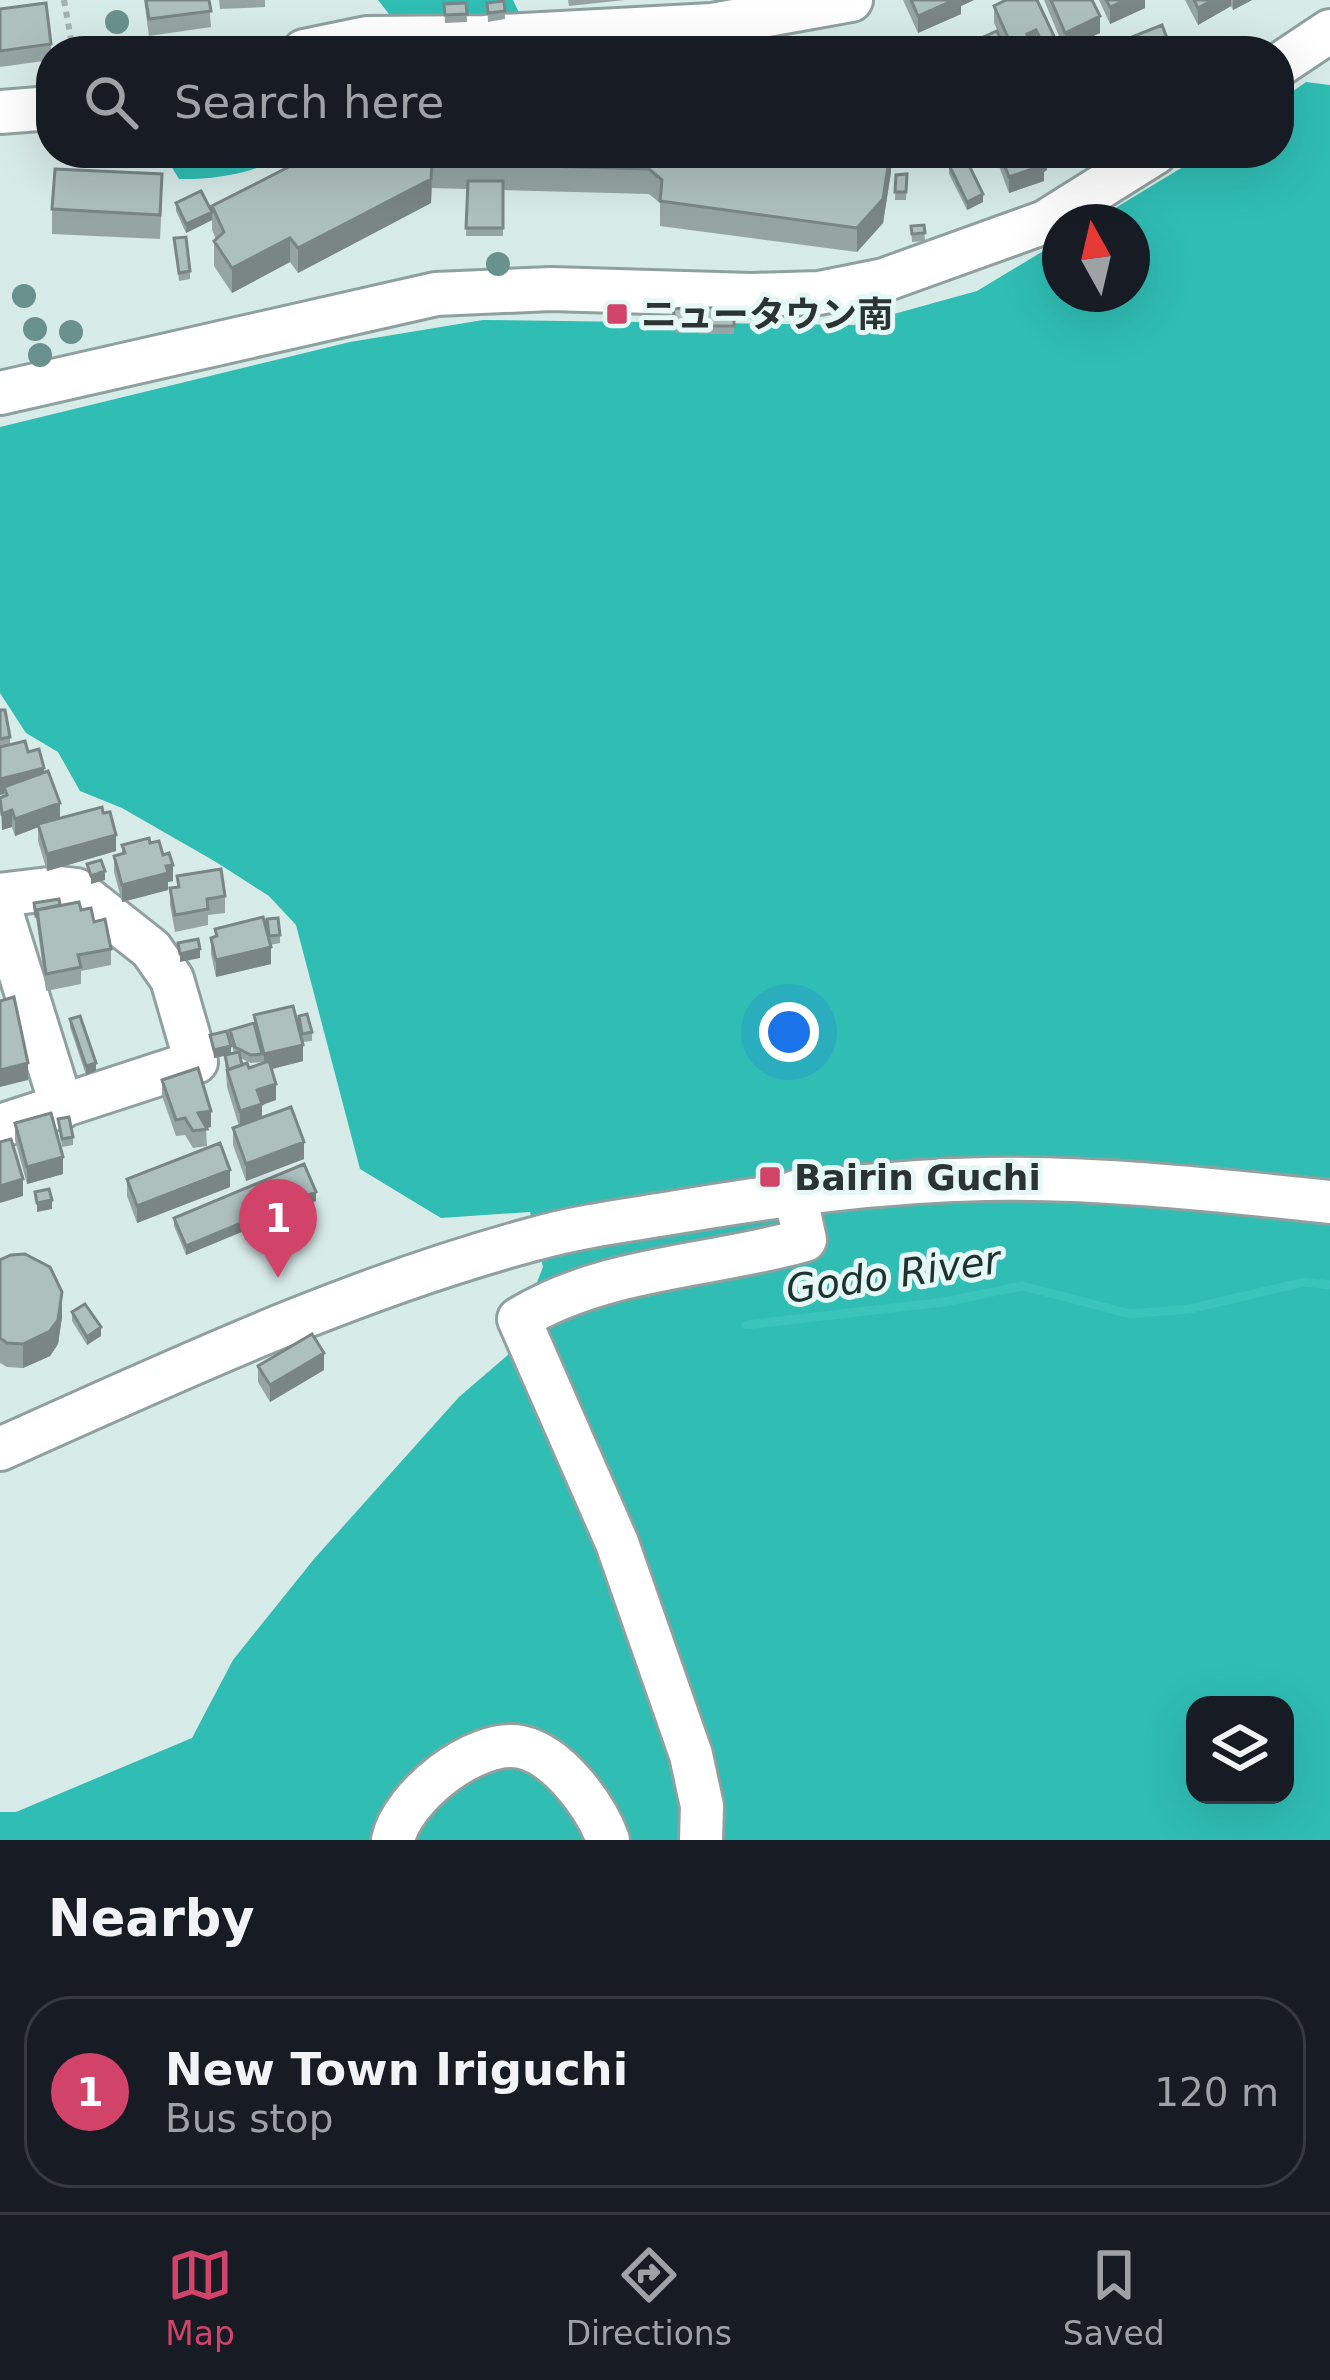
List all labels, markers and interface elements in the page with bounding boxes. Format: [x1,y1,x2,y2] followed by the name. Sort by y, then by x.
[36,36,1294,168] search box
[78,69,144,135] icon: search
[174,76,444,129] text: Search here
[1042,204,1150,312] north arrow
[641,294,893,335] place label: ニュータウン南
[604,301,630,327] marker: ニュータウン南
[759,1002,819,1062] your location
[794,1157,1041,1198] place label: Bairin Guchi
[757,1164,783,1190] marker: Bairin Guchi
[239,1179,317,1278] pin: 1
[783,1237,1006,1312] water label: Godo River
[1186,1696,1294,1804] map controls
[1186,1696,1294,1804] button: layers
[48,1889,255,1948] text: Nearby
[165,2043,628,2096] text: New Town Iriguchi
[76,2070,104,2115] text: 1
[1154,2070,1279,2115] text: 120 m
[165,2096,333,2141] text: Bus stop
[165,2242,235,2353] tab: Map
[566,2242,732,2353] tab: Directions
[1063,2242,1165,2353] tab: Saved

